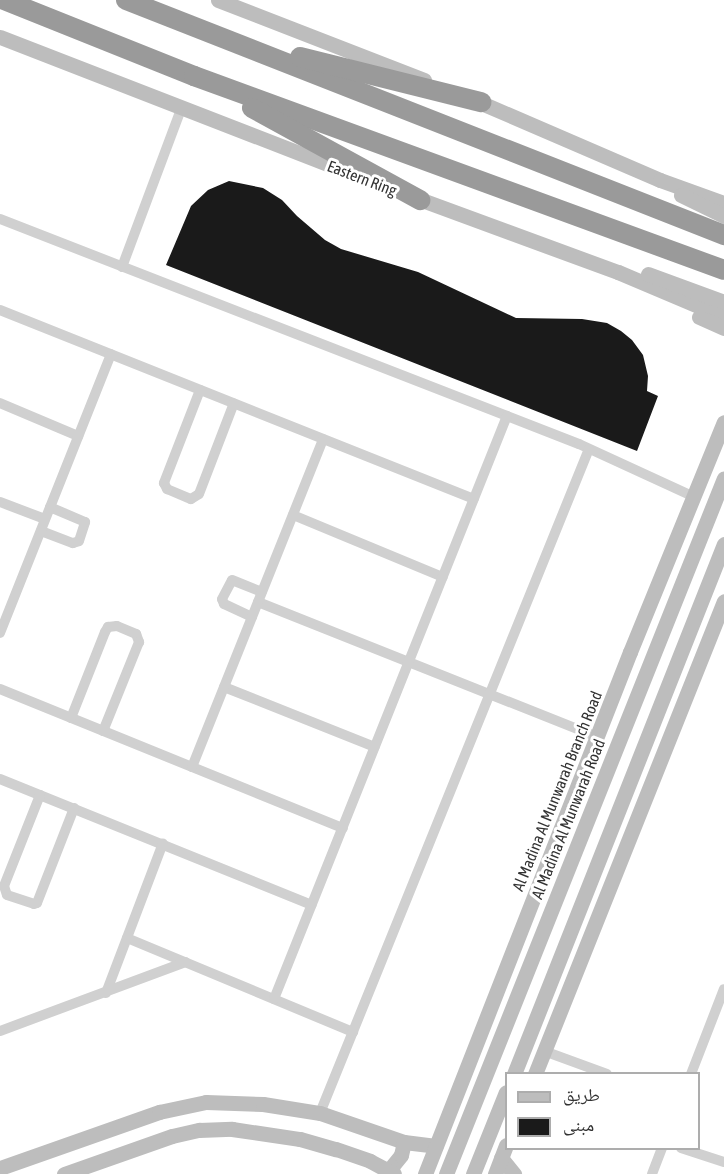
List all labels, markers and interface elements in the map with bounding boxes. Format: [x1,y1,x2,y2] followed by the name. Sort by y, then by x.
[325,156,399,200] street label: Eastern Ring
[508,688,606,894] street label: Al Madina Al Munwarah Branch Road
[527,736,609,902] street label: Al Madina Al Munwarah Road
[505,1072,700,1150] legend
[563,1084,600,1105] text: طريق
[563,1114,594,1135] text: مبنى

